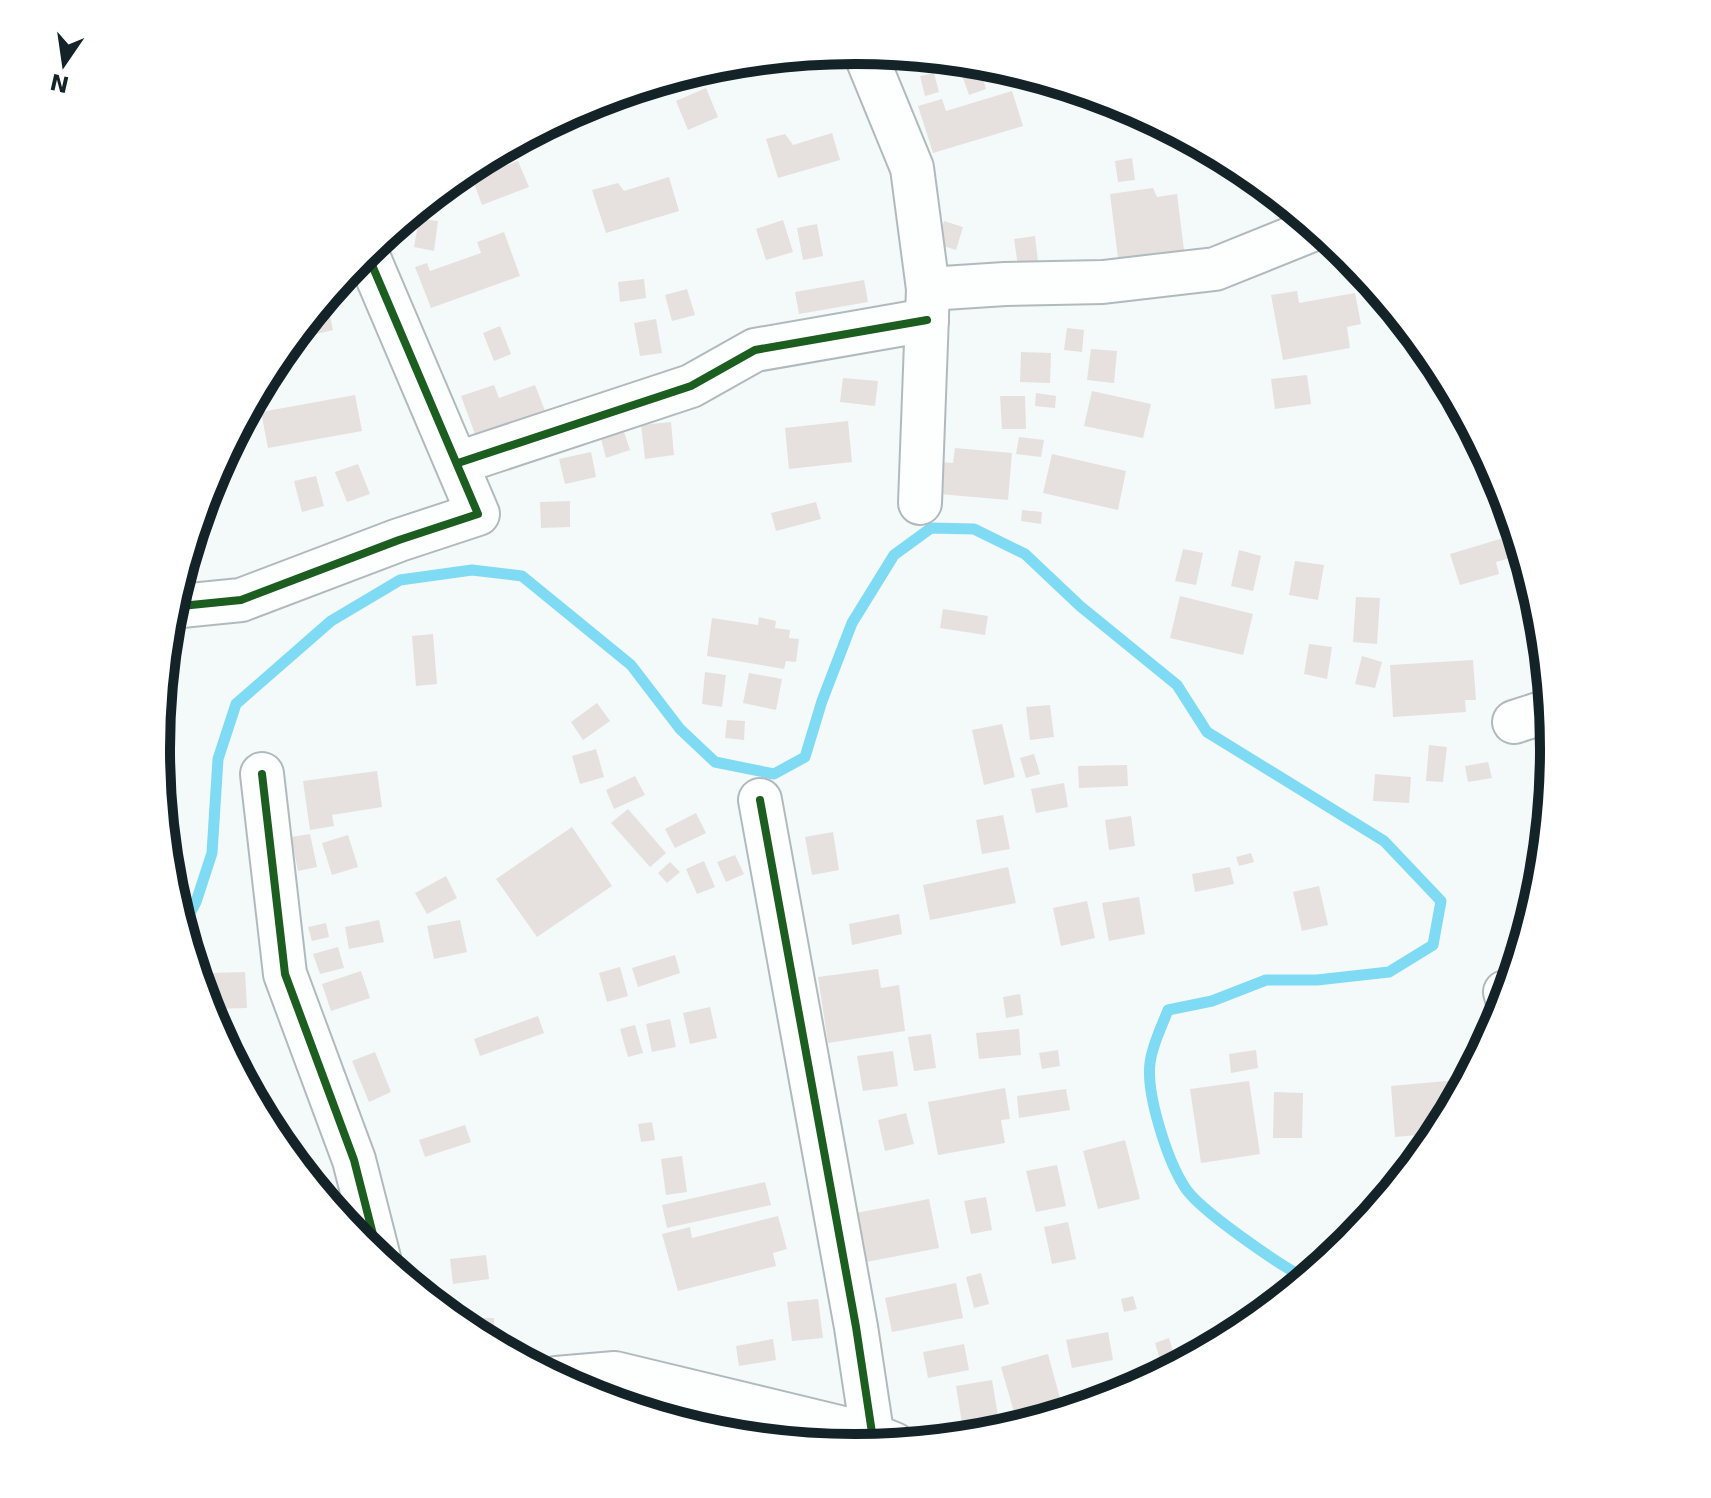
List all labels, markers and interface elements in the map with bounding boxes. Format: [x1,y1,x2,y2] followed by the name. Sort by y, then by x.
[24,24,104,104] north arrow
[48,69,71,97] text: N

